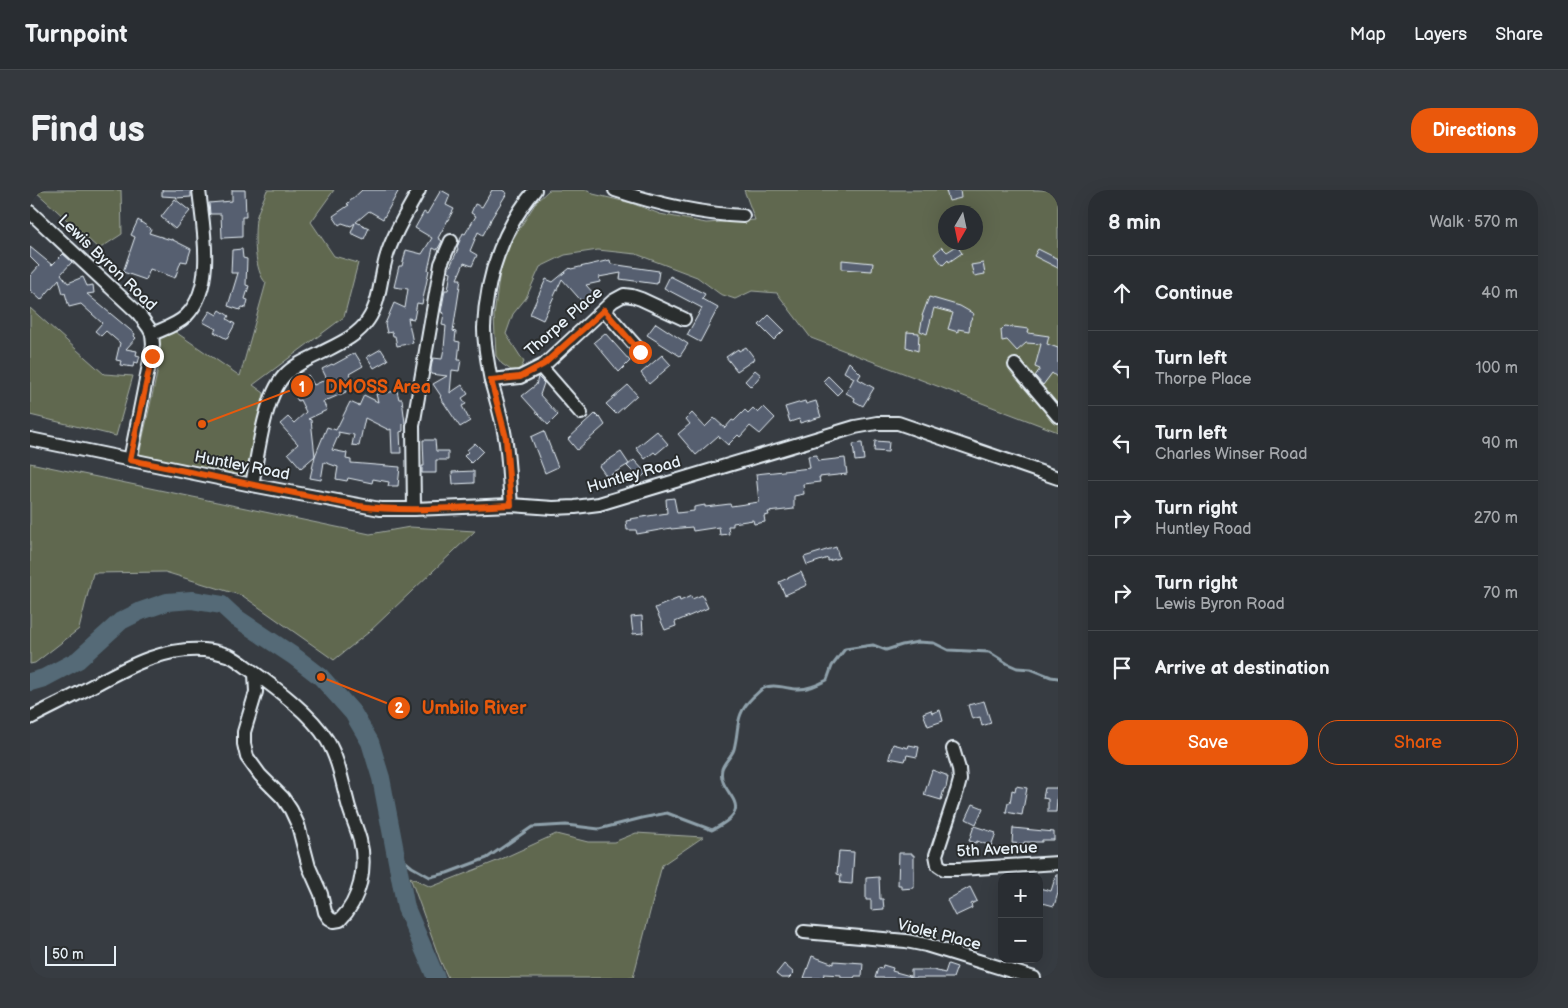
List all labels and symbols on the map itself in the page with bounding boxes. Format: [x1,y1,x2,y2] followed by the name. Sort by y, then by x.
[938,205,983,250] north arrow
[54,211,160,315] street label: Lewis Byron Road
[521,283,607,361] street label: Thorpe Place
[629,341,652,364] route start
[141,345,164,368] route end
[290,370,441,403] callout: DMOSS Area
[325,377,431,398] text: DMOSS Area
[299,378,305,397] text: 1
[193,447,291,485] street label: Huntley Road
[585,453,683,497] street label: Huntley Road
[386,691,536,724] callout: Umbilo River
[422,698,527,719] text: Umbilo River
[395,699,404,718] text: 2
[956,838,1038,862] street label: 5th Avenue
[895,915,983,955] street label: Violet Place
[45,943,116,966] scale bar

